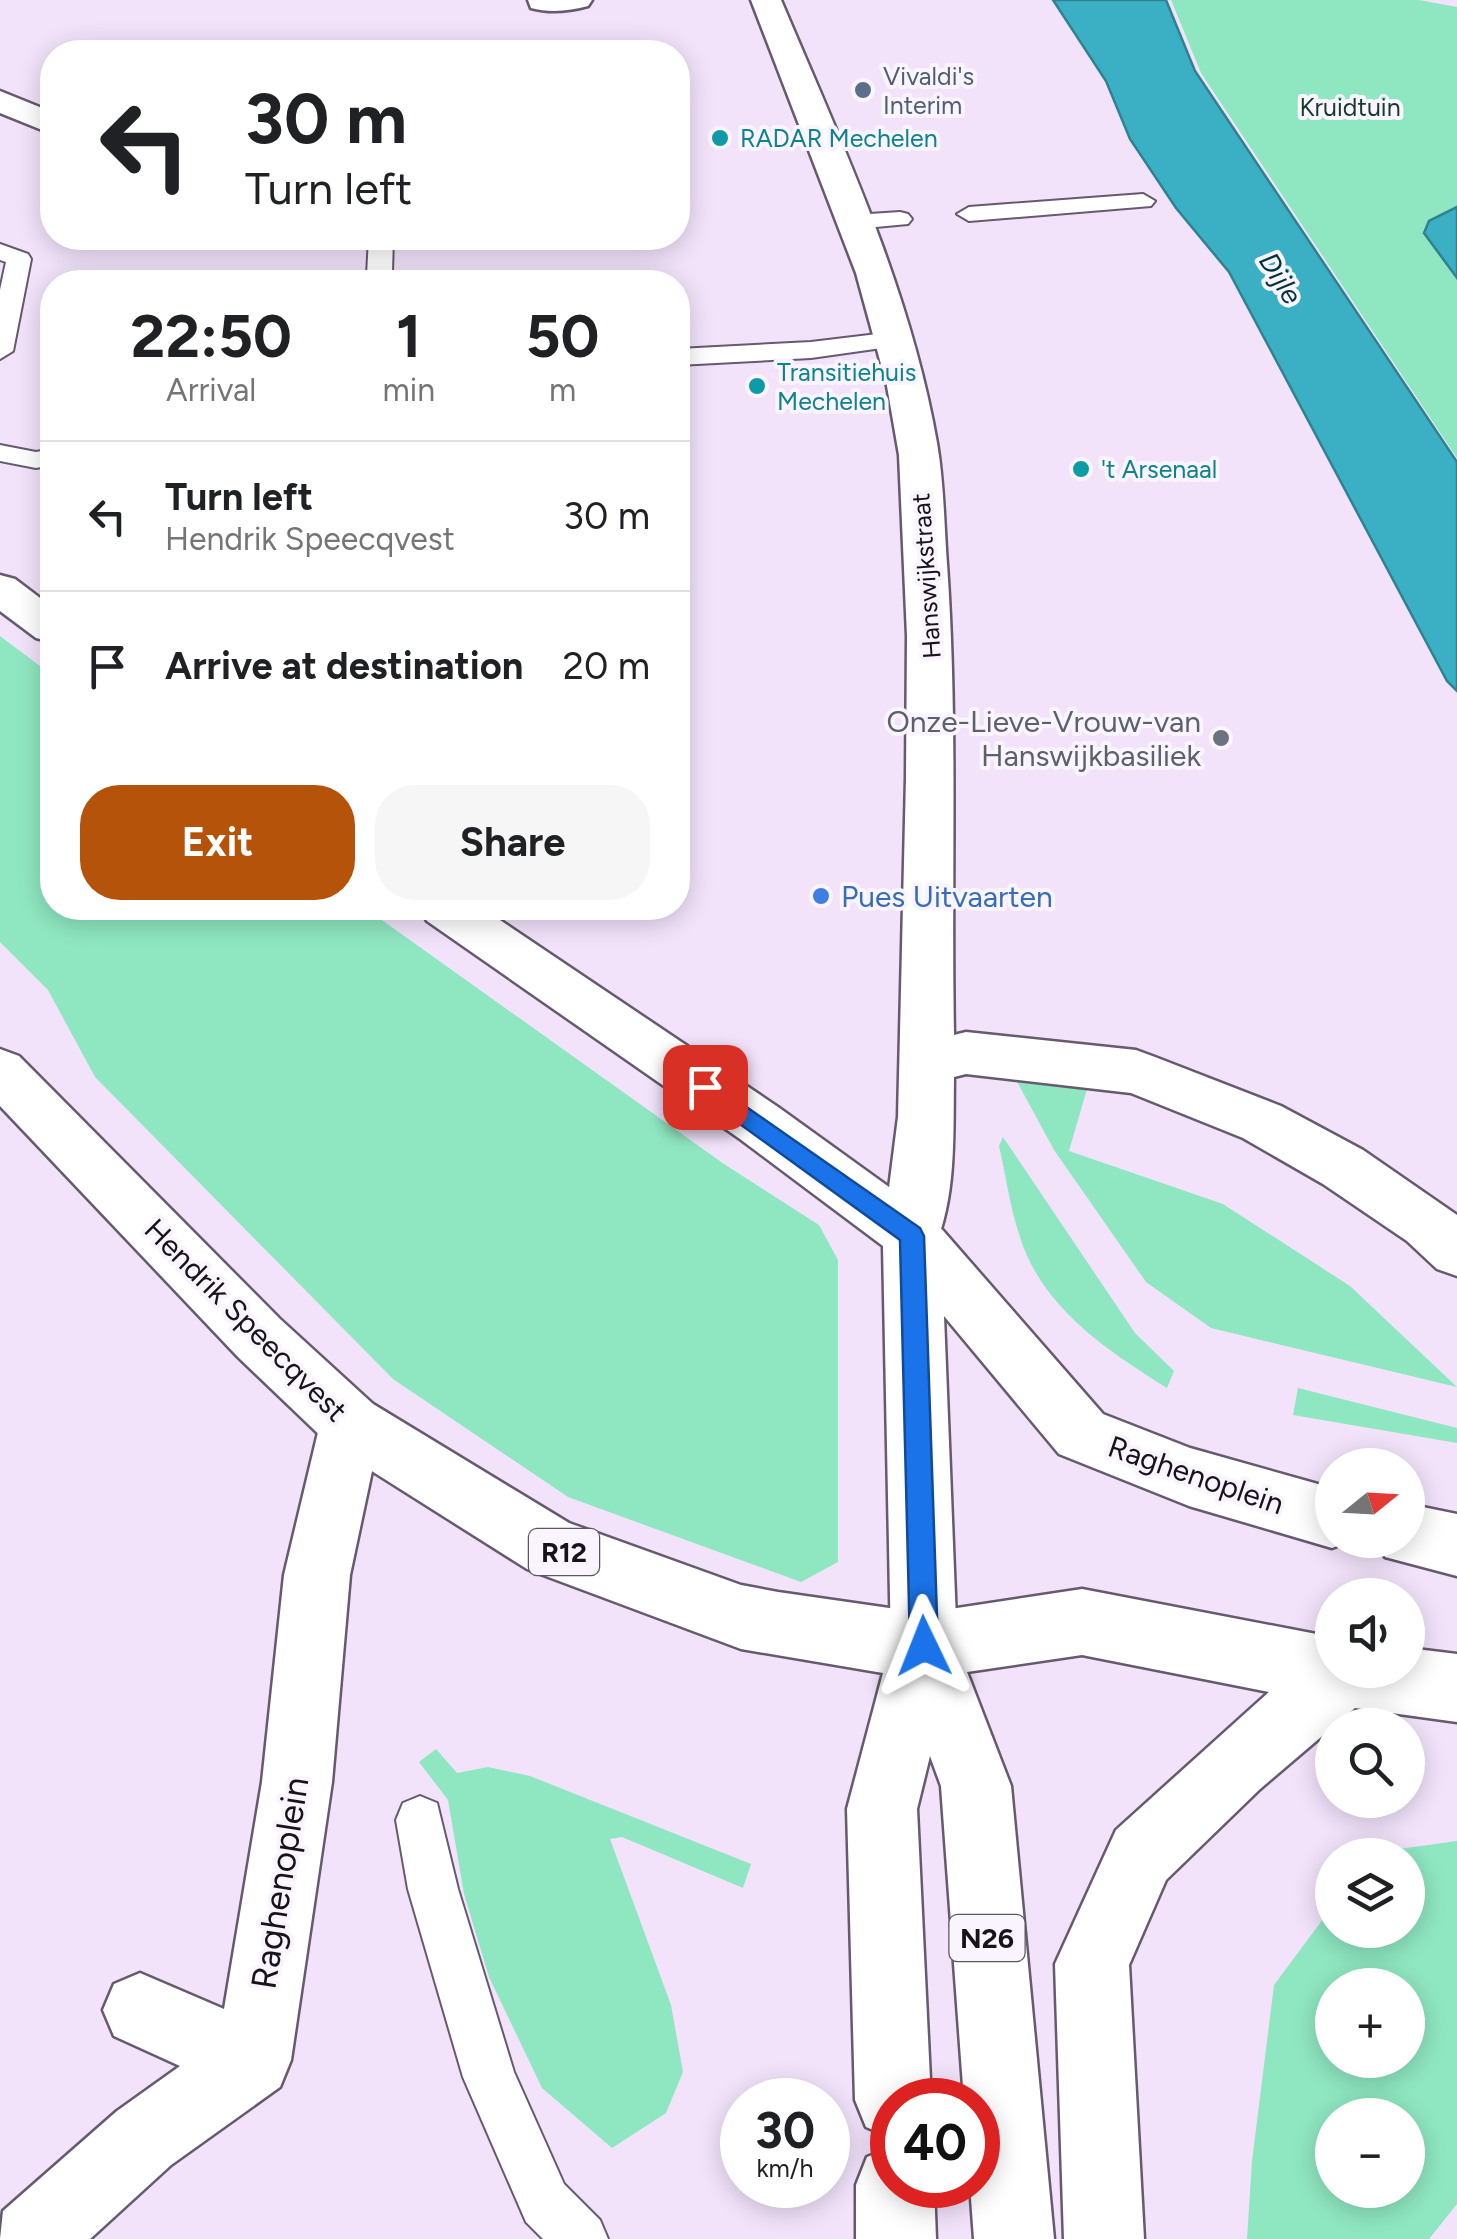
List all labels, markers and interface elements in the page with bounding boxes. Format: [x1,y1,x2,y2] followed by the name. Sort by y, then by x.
[883,61,974,120] place label: Vivaldi's Interim
[245,76,407,161] text: 30 m
[852,79,874,101] marker: Vivaldi's Interim
[80,80,210,210] icon: left
[1299,92,1401,122] park label: Kruidtuin
[740,123,938,153] place label: RADAR Mechelen
[709,127,731,149] marker: RADAR Mechelen
[245,161,412,215] text: Turn left
[1252,246,1310,310] water label: Dijle
[131,300,292,372] text: 22:50
[396,300,421,372] text: 1
[526,300,599,372] text: 50
[777,357,916,416] place label: Transitiehuis Mechelen
[166,371,256,409] text: Arrival
[383,371,435,409] text: min
[549,371,576,409] text: m
[746,375,768,397] marker: Transitiehuis Mechelen
[1101,454,1217,484] place label: 't Arsenaal
[1070,458,1092,480] marker: 't Arsenaal
[165,474,313,520] text: Turn left
[80,489,135,544] icon: left
[905,492,947,660] street label: Hanswijkstraat
[563,493,650,539] text: 30 m
[165,520,455,558] text: Hendrik Speecqvest
[80,639,135,694] icon: arrive
[165,643,523,689] text: Arrive at destination
[563,643,650,689] text: 20 m
[886,703,1201,774] place label: Onze-Lieve-Vrouw-van Hanswijkbasiliek
[1210,727,1232,749] marker: Onze-Lieve-Vrouw-van Hanswijkbasiliek
[80,785,355,900] button: Exit
[375,785,650,900] button: Share
[841,878,1053,915] place label: Pues Uitvaarten
[810,885,832,907] marker: Pues Uitvaarten
[663,1045,748,1130] pin
[678,1060,733,1115] icon: arrive
[137,1211,355,1429] street label: Hendrik Speecqvest
[1103,1428,1289,1522] street label: Raghenoplein
[1315,1448,1425,1558] north arrow
[1315,1448,1425,2208] map controls
[529,1529,599,1575] road number: R12
[1315,1578,1425,1688] button: sound
[872,1594,976,1698] position arrow
[1315,1708,1425,1818] button: search
[243,1774,317,1992] street label: Raghenoplein
[1315,1838,1425,1948] button: layers
[950,1915,1024,1961] road number: N26
[1315,1968,1425,2078] button: +
[870,2078,1000,2208] speed limit sign: 40
[1315,2098,1425,2208] button: −
[755,2100,815,2161] text: 30
[756,2153,814,2183] text: km/h

